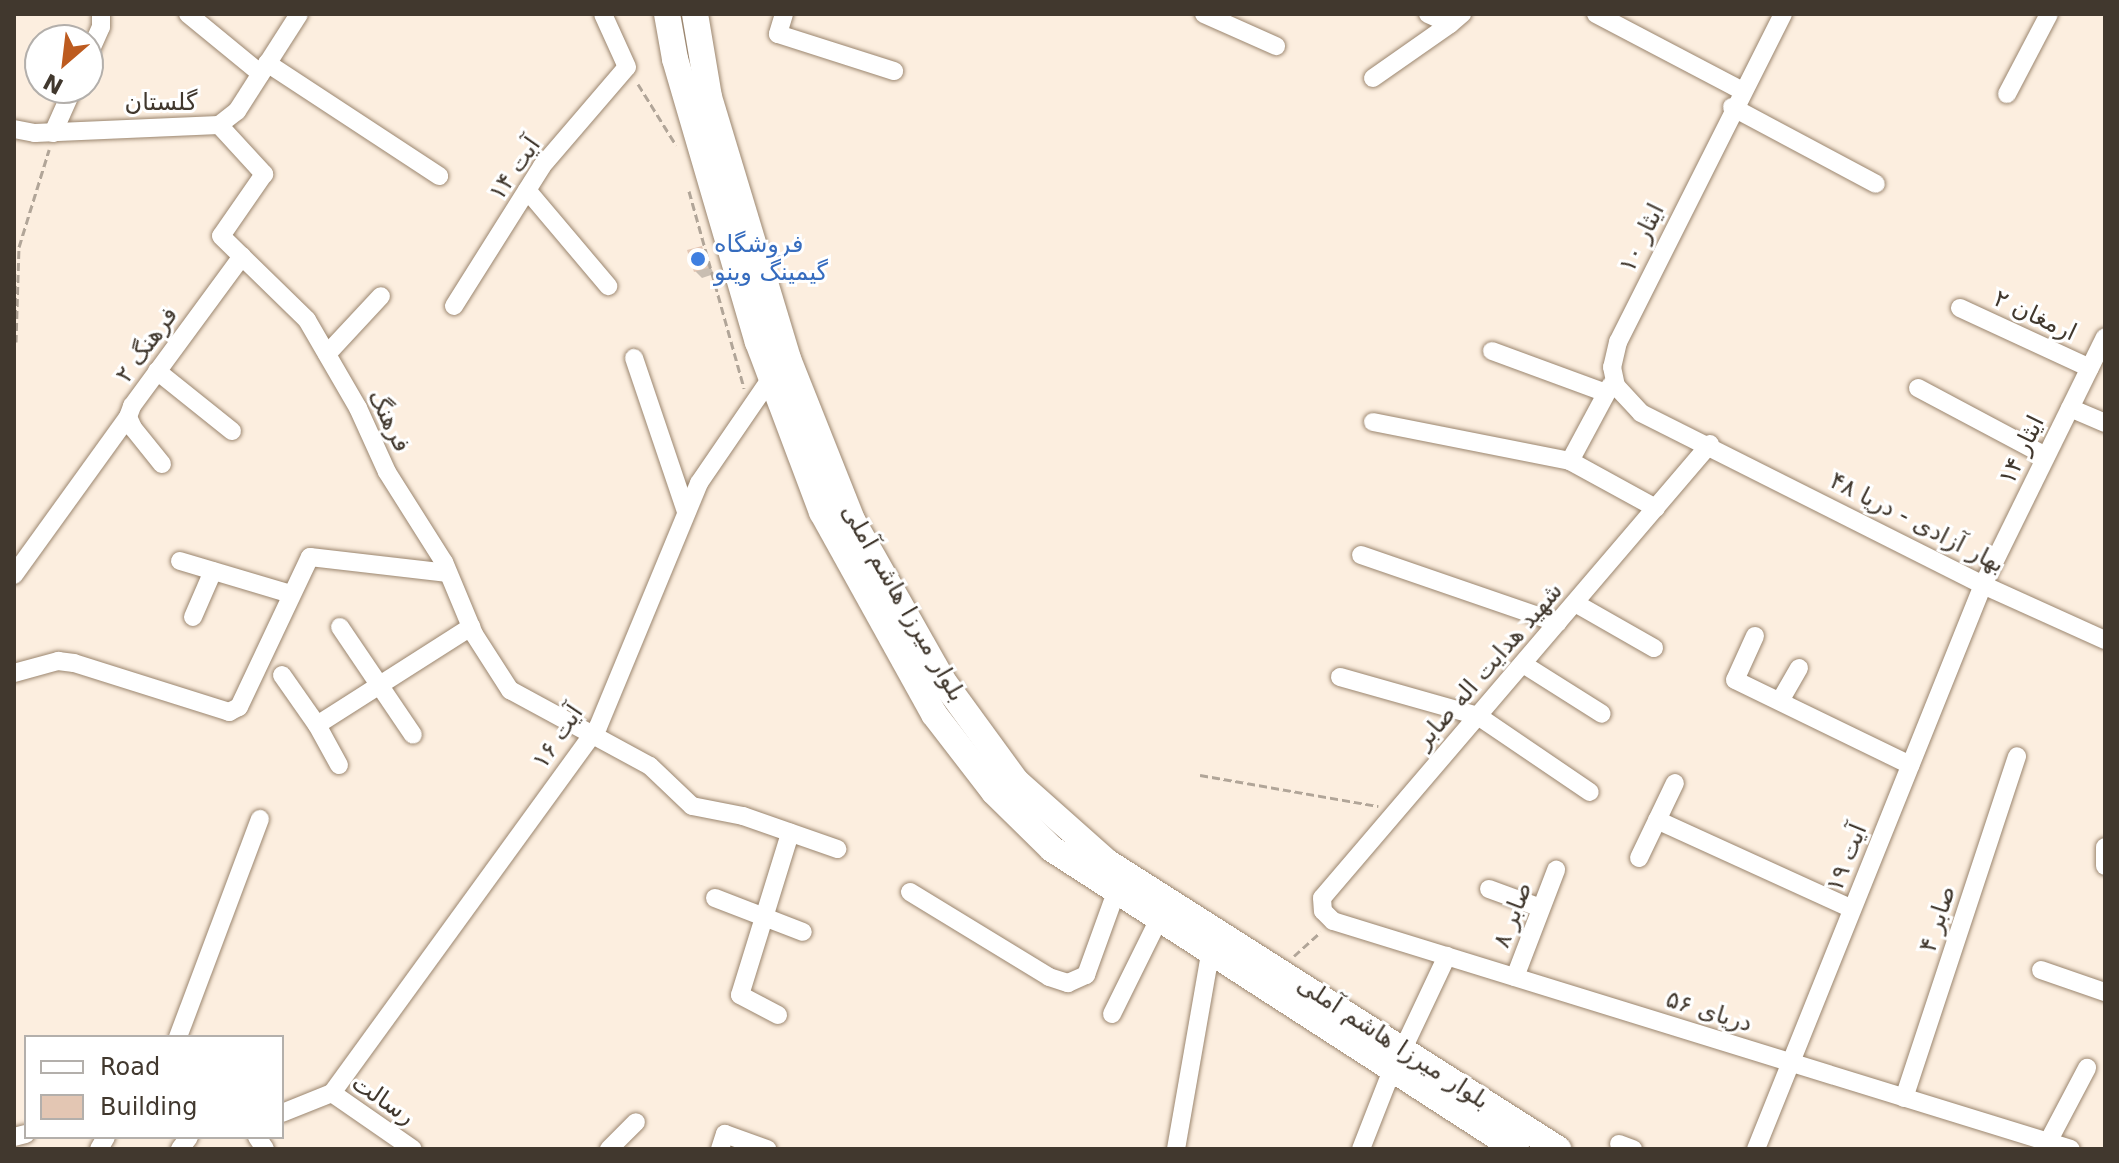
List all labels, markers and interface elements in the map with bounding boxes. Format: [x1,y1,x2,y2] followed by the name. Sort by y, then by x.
[24,24,104,104] north arrow
[39,69,67,99] text: N
[125,89,197,117] street label: گلستان
[483,132,547,206] street label: آيت ۱۴
[1613,199,1671,277] street label: ایثار ۱۰
[714,231,828,287] place label: فروشگاه گیمینگ وینو
[689,250,707,268] marker: فروشگاه گیمینگ وینو
[1989,284,2081,348] street label: ارمغان ۲
[110,302,184,388] street label: فرهنگ ۲
[362,385,416,457] street label: فرهنگ
[1993,411,2051,489] street label: ایثار ۱۴
[1825,467,2009,579] street label: بهار آزادی - دریا ۴۸
[835,499,971,707] street label: بلوار میرزا هاشم آملی
[1409,577,1569,755] street label: شهید هدایت اله صابر
[526,700,590,774] street label: آیت ۱۶
[1820,820,1874,896] street label: آیت ۱۹
[1487,878,1539,952] street label: صابر ۸
[1914,882,1962,956] street label: صابر ۴
[1292,970,1494,1116] street label: بلوار میرزا هاشم آملی
[1662,985,1756,1039] street label: دریای ۵۶
[24,1035,284,1139] legend
[100,1053,160,1081] text: Road
[346,1069,420,1131] street label: رسالت
[100,1093,197,1121] text: Building

